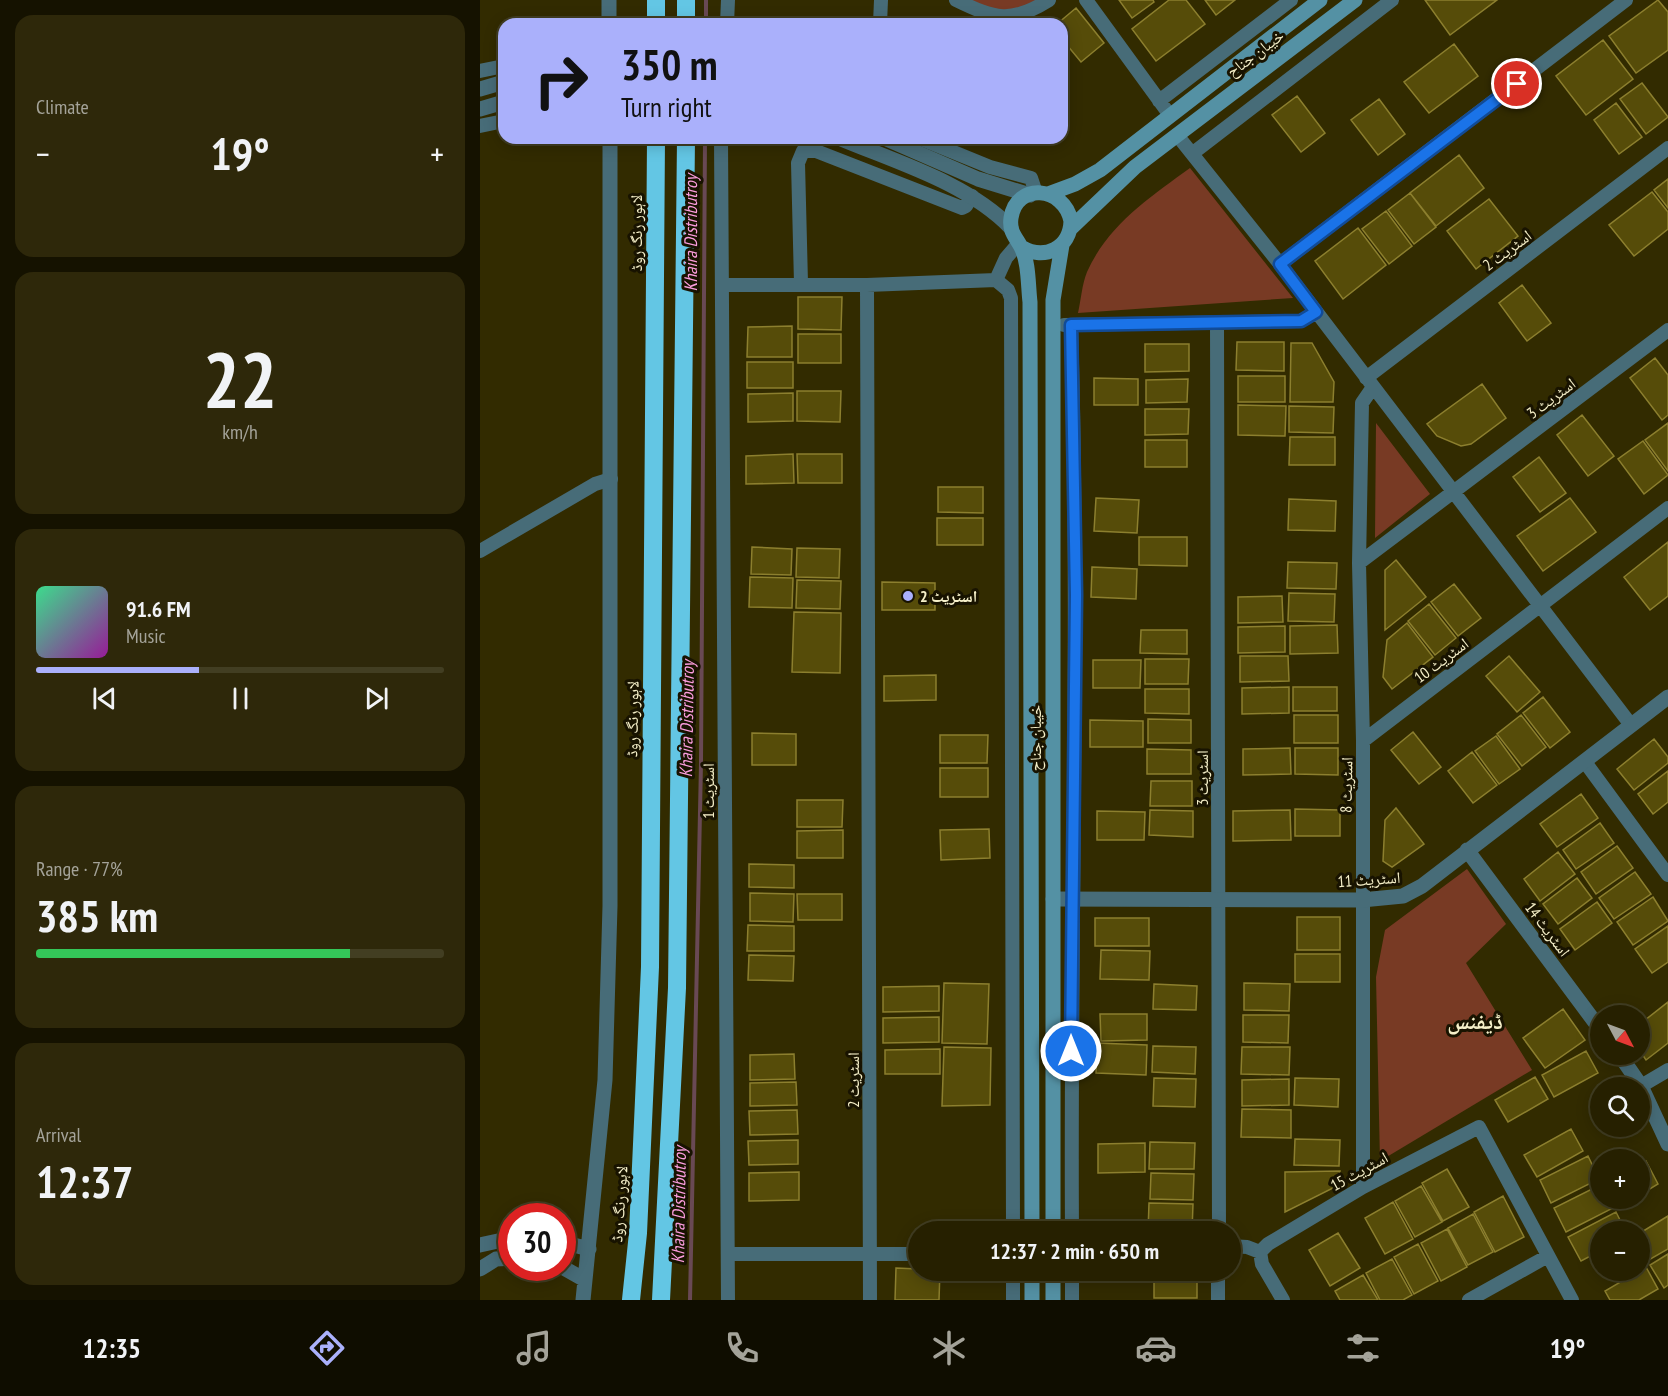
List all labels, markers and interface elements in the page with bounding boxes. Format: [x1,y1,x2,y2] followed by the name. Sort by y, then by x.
[1222,25,1288,82] street label: خیبان جناح
[621,37,718,92] text: 350 m
[522,42,600,120] icon: right
[1491,58,1542,109] pin
[1500,67,1533,100] icon: arrive
[621,90,712,124] text: Turn right
[36,94,89,120] text: Climate
[210,124,270,182] text: 19°
[36,132,50,175] text: −
[430,132,444,175] text: +
[679,172,702,291] water label: Khaira Distributroy
[626,195,646,271] street label: لاہور رنگ روڈ
[1479,225,1535,275] street label: اسٹریٹ 2
[203,329,277,430] text: 22
[1523,373,1579,423] street label: اسٹریٹ 3
[222,419,258,445] text: km/h
[920,586,977,606] place label: اسٹریٹ 2
[901,589,915,603] marker: اسٹریٹ 2
[126,595,191,623] text: 91.6 FM
[126,623,166,649] text: Music
[1410,633,1472,687] street label: اسٹریٹ 10
[674,658,699,778] water label: Khaira Distributroy
[621,681,643,757] street label: لاہور رنگ روڈ
[88,682,121,715] icon: previous
[224,682,257,715] icon: pause
[360,682,393,715] icon: next
[1025,705,1046,771] street label: خیبان جناح
[1192,750,1212,806] street label: اسٹریٹ 3
[1336,757,1356,813] street label: اسٹریٹ 8
[698,763,718,819] street label: اسٹریٹ 1
[36,856,123,882] text: Range · 77%
[1337,867,1401,891] street label: اسٹریٹ 11
[36,886,158,944] text: 385 km
[1521,898,1575,960] street label: اسٹریٹ 14
[1590,1005,1650,1065] north arrow
[1590,1005,1650,1281] map controls
[1447,1007,1503,1035] district label: ڈیفنس
[1039,1019,1103,1083] position arrow
[843,1052,863,1108] street label: اسٹریٹ 2
[1590,1077,1650,1137] button: search
[36,1122,81,1148] text: Arrival
[666,1144,691,1264] water label: Khaira Distributroy
[1327,1147,1391,1195] street label: اسٹریٹ 15
[1590,1149,1650,1209] button: +
[36,1152,133,1210] text: 12:37
[606,1165,632,1243] street label: لاہور رنگ روڈ
[498,1203,576,1281] speed limit sign: 30
[1590,1221,1650,1281] button: −
[990,1237,1159,1265] text: 12:37 · 2 min · 650 m
[306,1327,348,1369] icon: directions
[513,1327,555,1369] icon: music
[721,1327,763,1369] icon: phone
[928,1327,970,1369] icon: climate
[1135,1327,1177,1369] icon: car
[1342,1327,1384,1369] icon: filters
[83,1331,141,1365] text: 12:35
[1550,1331,1585,1365] text: 19°

